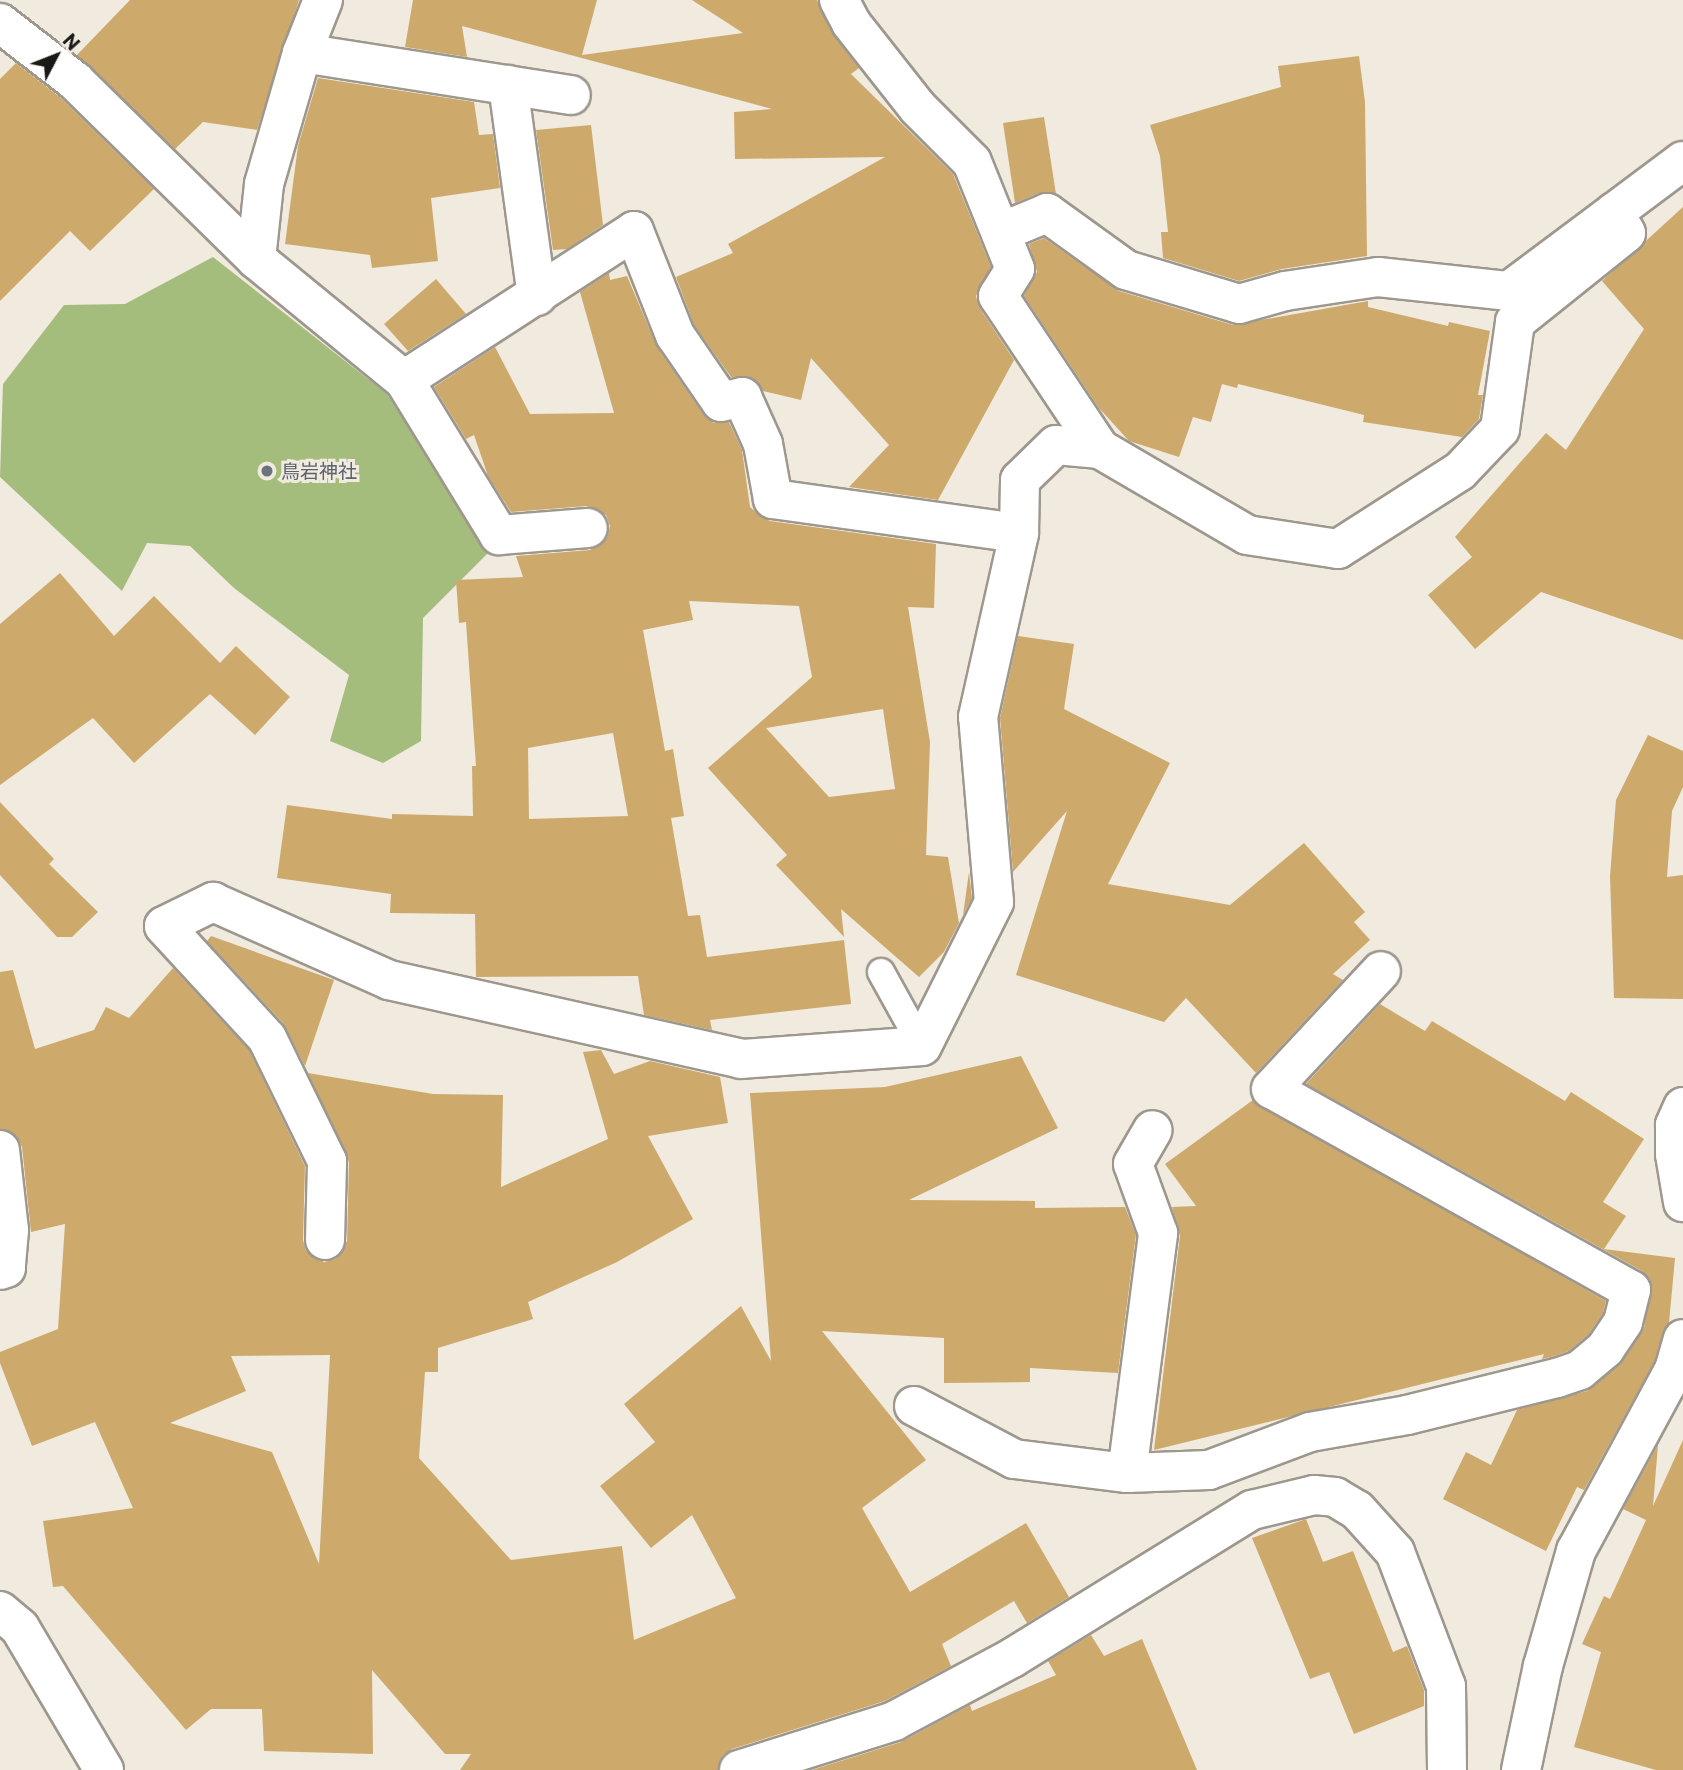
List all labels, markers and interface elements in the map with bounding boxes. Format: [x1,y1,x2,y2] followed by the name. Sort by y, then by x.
[21,21,91,91] north arrow
[59,29,85,55] text: N
[281,460,357,482] place label: 鳥岩神社
[259,463,275,479] marker: 鳥岩神社

